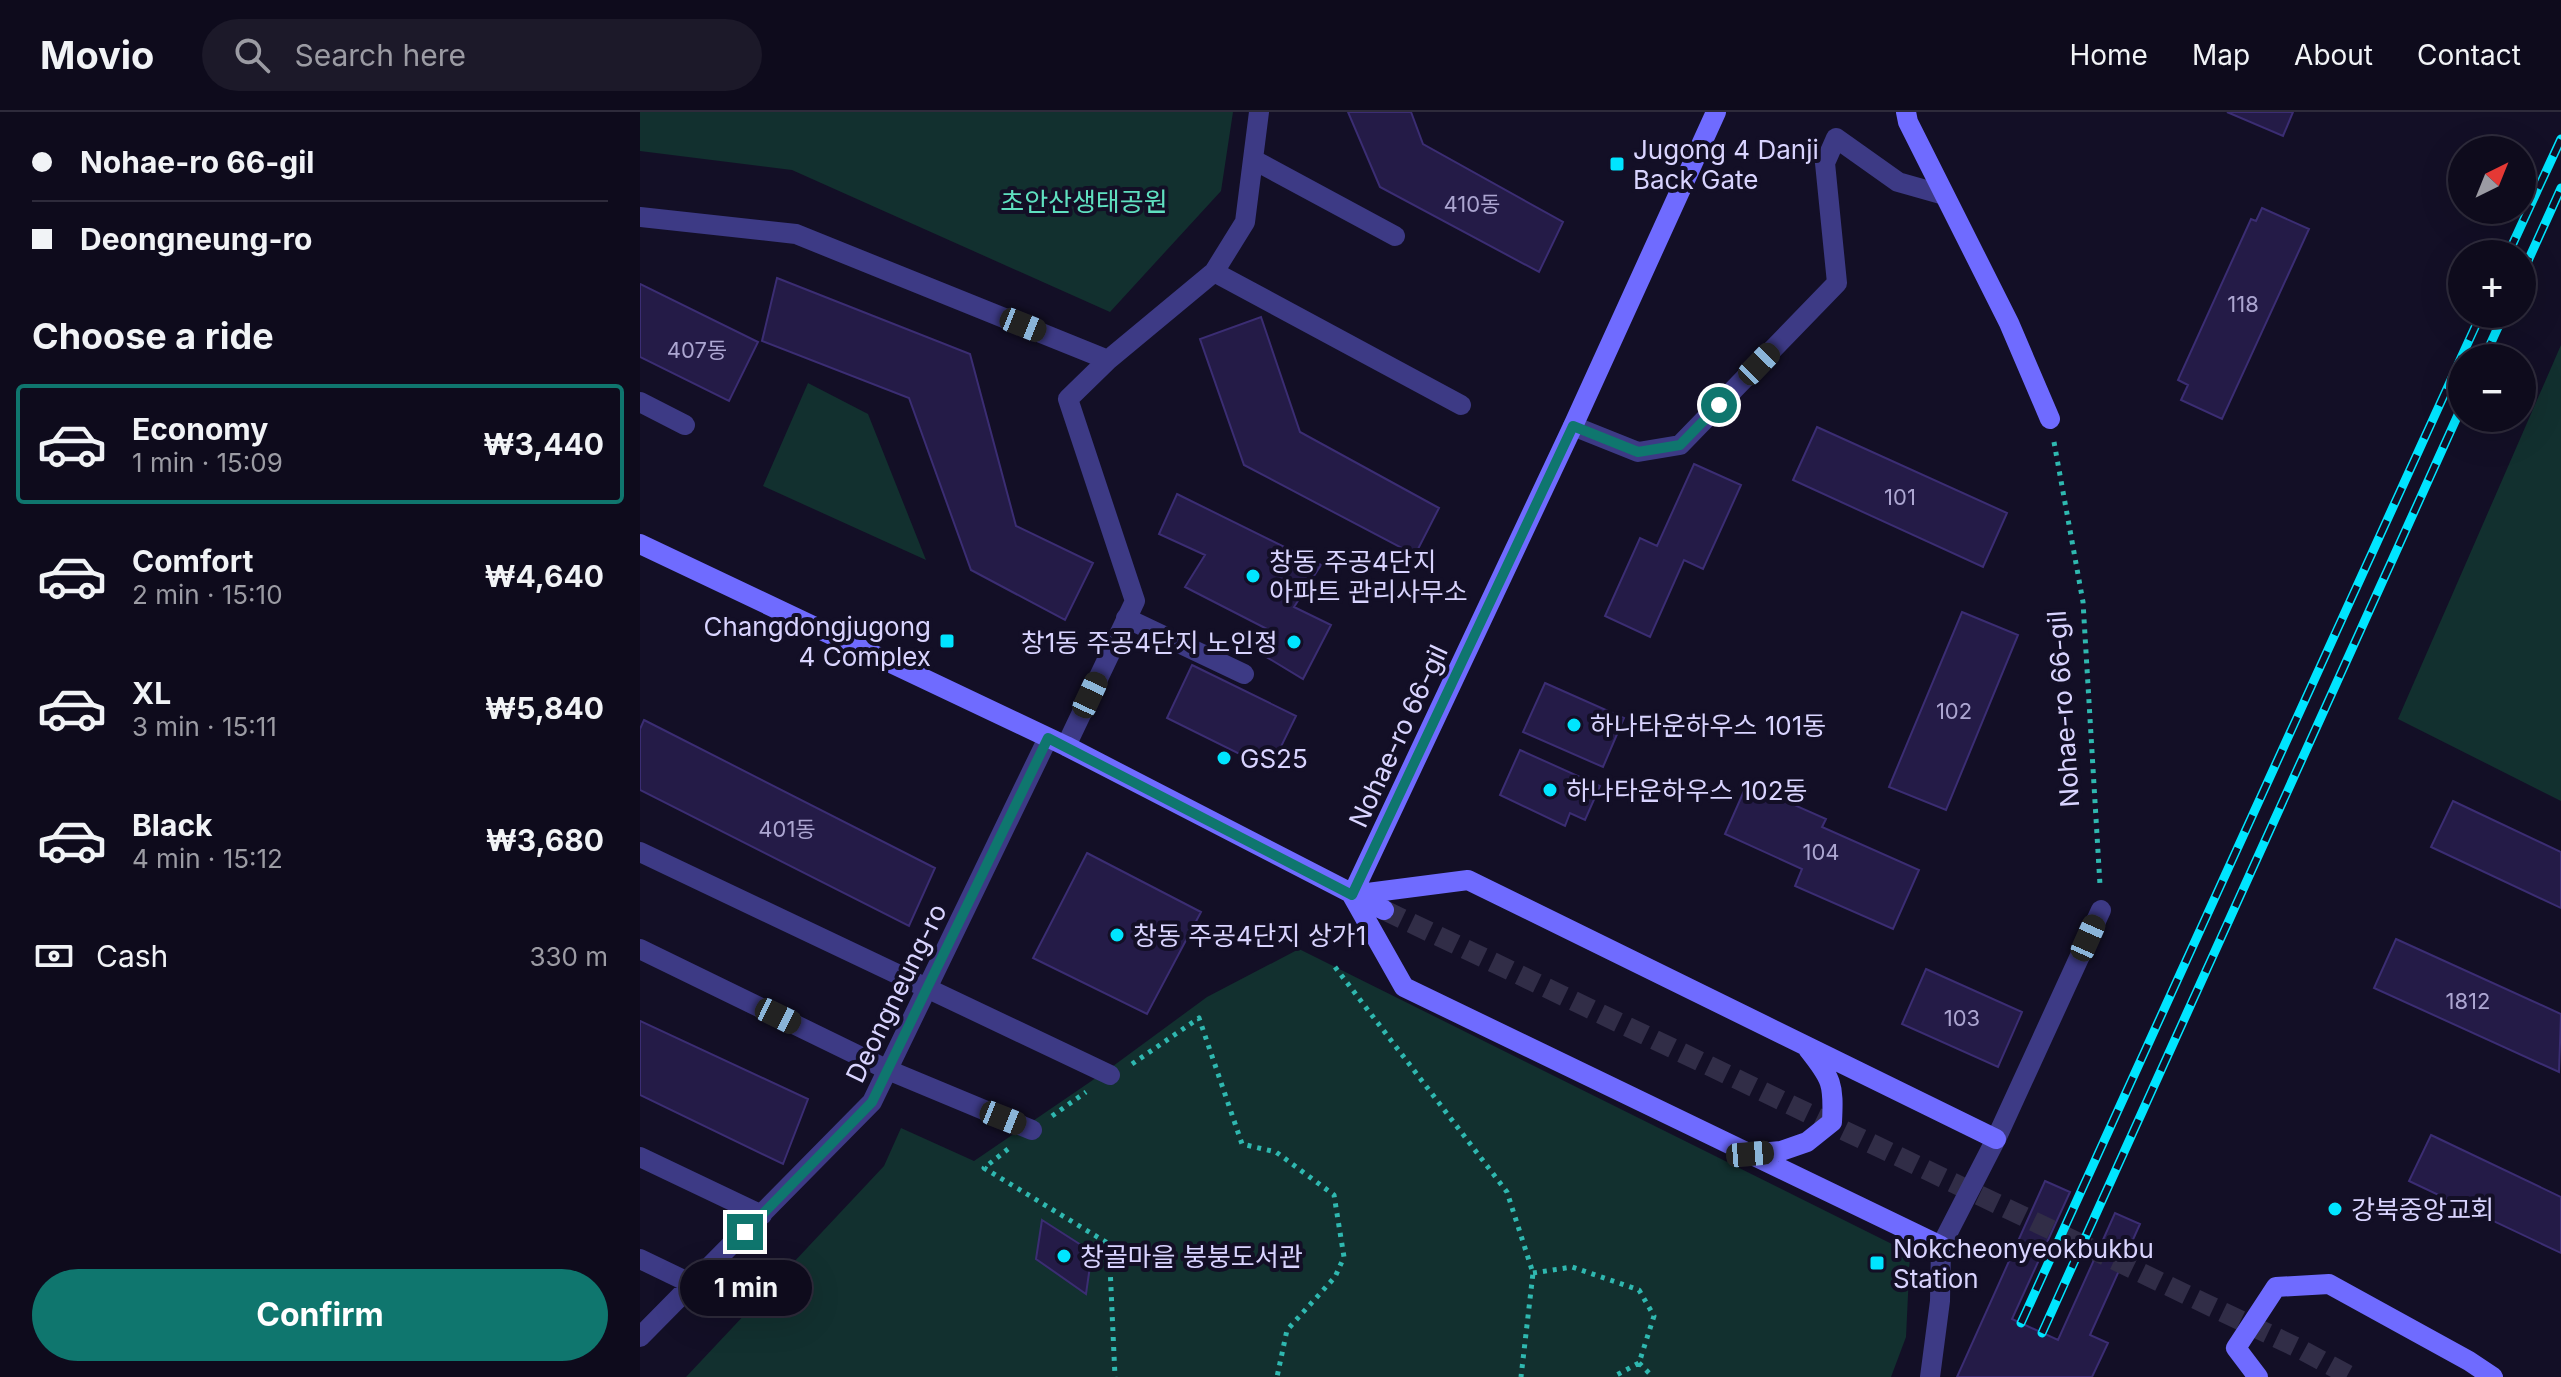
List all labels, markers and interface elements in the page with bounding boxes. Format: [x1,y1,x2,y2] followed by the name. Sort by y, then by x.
[202,19,762,91] search box
[40,32,154,78] text: Movio
[230,33,274,77] icon: search
[294,37,466,73] text: Search here
[2069,38,2148,72] text: Home
[2192,38,2250,72] text: Map
[2294,38,2373,72] text: About
[2417,38,2521,72] text: Contact
[1633,134,1819,195] place label: Jugong 4 Danji Back Gate
[2448,136,2536,224] north arrow
[2448,136,2536,432] map controls
[80,144,314,180] text: Nohae-ro 66-gil
[1608,155,1626,173] marker: Jugong 4 Danji Back Gate
[1000,186,1168,217] park label: 초안산생태공원
[1444,191,1500,217] house number: 410동
[80,221,312,257] text: Deongneung-ro
[2448,240,2536,328] button: +
[2227,291,2259,317] house number: 118
[996,305,1050,345] car
[32,314,274,358] text: Choose a ride
[667,337,727,363] house number: 407동
[1734,338,1784,390] car
[2448,344,2536,432] button: −
[1701,387,1737,423] route start
[36,408,108,480] icon: car
[132,411,268,447] text: Economy
[483,426,604,462] text: ₩3,440
[132,447,283,478] text: 1 min · 15:09
[1884,484,1916,510] house number: 101
[36,540,108,612] icon: car
[132,543,253,579] text: Comfort
[1269,546,1468,607] place label: 창동 주공4단지 아파트 관리사무소
[484,558,604,594] text: ₩4,640
[1244,567,1262,585] marker: 창동 주공4단지 아파트 관리사무소
[132,579,283,610] text: 2 min · 15:10
[2041,610,2085,808] street label: Nohae-ro 66-gil
[703,611,931,672] place label: Changdongjugong 4 Complex
[1021,627,1278,658] place label: 창1동 주공4단지 노인정
[938,632,956,650] marker: Changdongjugong 4 Complex
[1285,633,1303,651] marker: 창1동 주공4단지 노인정
[1342,640,1454,832] street label: Nohae-ro 66-gil
[1069,668,1111,722] car
[36,672,108,744] icon: car
[132,675,171,711] text: XL
[485,690,604,726] text: ₩5,840
[1936,698,1972,724] house number: 102
[1590,710,1826,741] place label: 하나타운하우스 101동
[132,711,277,742] text: 3 min · 15:11
[1565,716,1583,734] marker: 하나타운하우스 101동
[1240,743,1308,774] place label: GS25
[1215,749,1233,767] marker: GS25
[1566,775,1808,806] place label: 하나타운하우스 102동
[1541,781,1559,799] marker: 하나타운하우스 102동
[36,804,108,876] icon: car
[132,807,212,843] text: Black
[758,816,816,842] house number: 401동
[486,822,604,858] text: ₩3,680
[1802,839,1840,865] house number: 104
[132,843,283,874] text: 4 min · 15:12
[839,899,953,1087] street label: Deongneung-ro
[2067,911,2109,965] car
[1133,920,1366,951] place label: 창동 주공4단지 상가1
[1108,926,1126,944] marker: 창동 주공4단지 상가1
[32,934,76,978] icon: cash
[96,938,168,974] text: Cash
[529,941,608,972] text: 330 m
[2446,988,2490,1014] house number: 1812
[751,995,805,1037] car
[1944,1005,1980,1031] house number: 103
[976,1098,1030,1138] car
[1725,1140,1775,1168] car
[2351,1194,2495,1225] place label: 강북중앙교회
[2326,1200,2344,1218] marker: 강북중앙교회
[727,1214,763,1250] route end
[1893,1233,2154,1294] place label: Nokcheonyeokbukbu Station
[1080,1241,1303,1272] place label: 창골마을 붕붕도서관
[1055,1247,1073,1265] marker: 창골마을 붕붕도서관
[1868,1254,1886,1272] marker: Nokcheonyeokbukbu Station
[679,1260,811,1316] callout: 1 min
[32,1269,608,1361] button: Confirm
[714,1272,778,1303] text: 1 min

